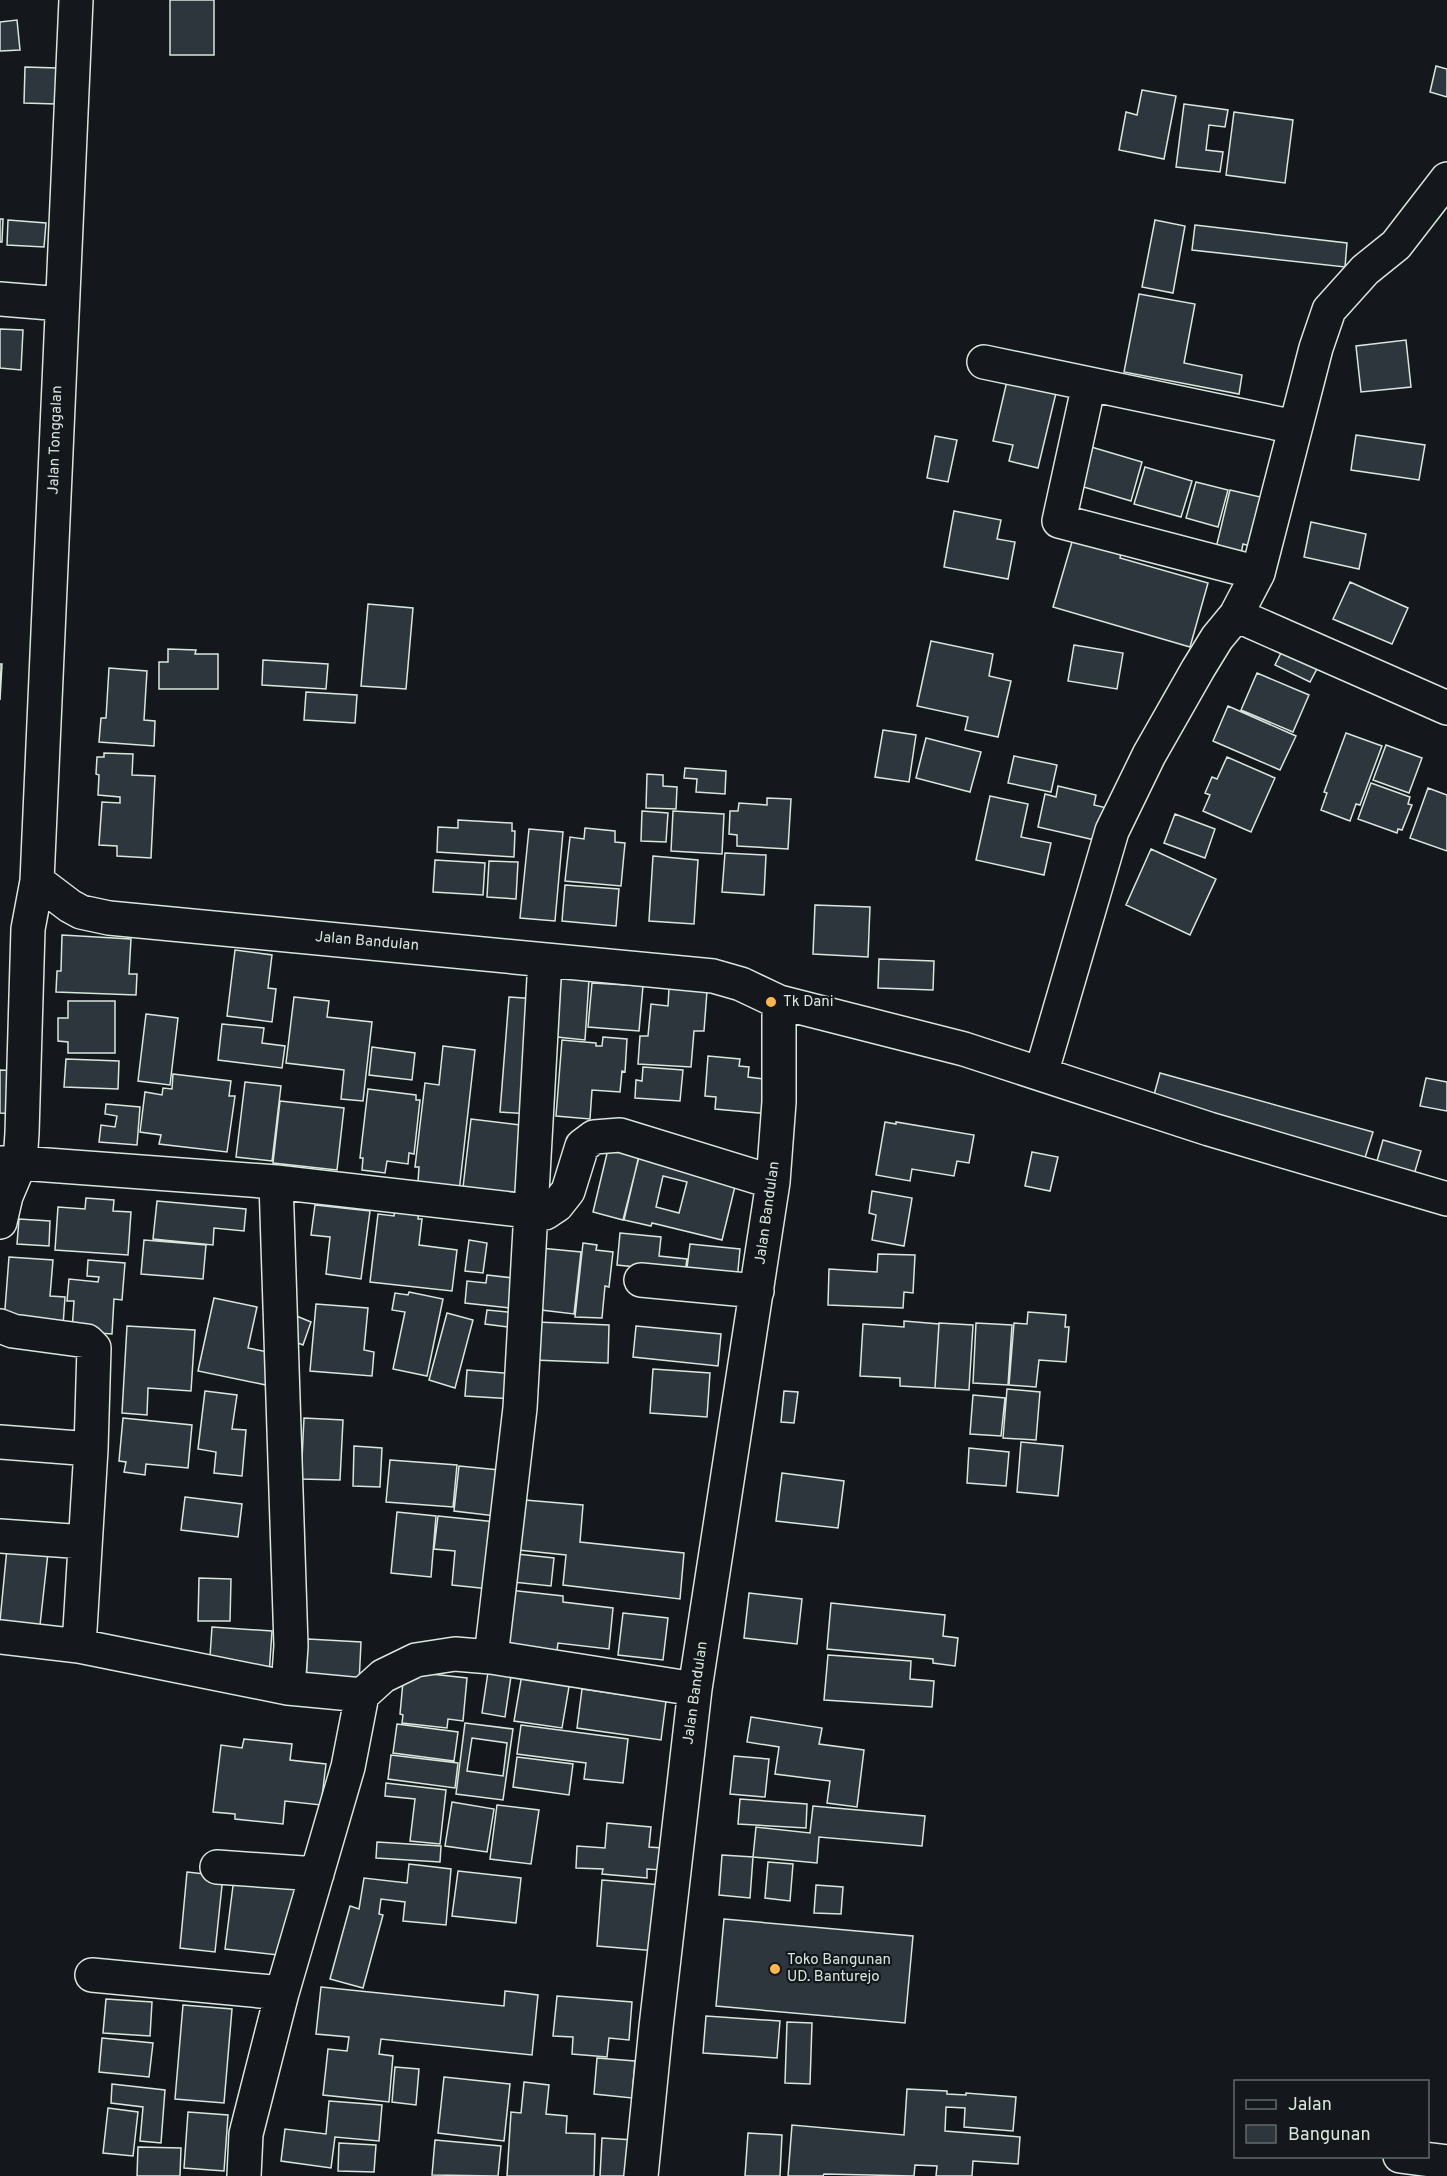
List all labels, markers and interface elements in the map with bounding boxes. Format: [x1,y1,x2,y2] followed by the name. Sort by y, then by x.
[45,385,67,495] street label: Jalan Tonggalan
[314,928,420,956] street label: Jalan Bandulan
[783,993,834,1012] place label: Tk Dani
[764,995,778,1009] marker: Tk Dani
[751,1160,785,1266] street label: Jalan Bandulan
[679,1640,713,1746] street label: Jalan Bandulan
[787,1951,891,1987] place label: Toko Bangunan UD. Banturejo
[768,1962,782,1976] marker: Toko Bangunan UD. Banturejo
[1234,2080,1429,2158] legend
[1288,2094,1332,2117] text: Jalan
[1288,2124,1371,2147] text: Bangunan

